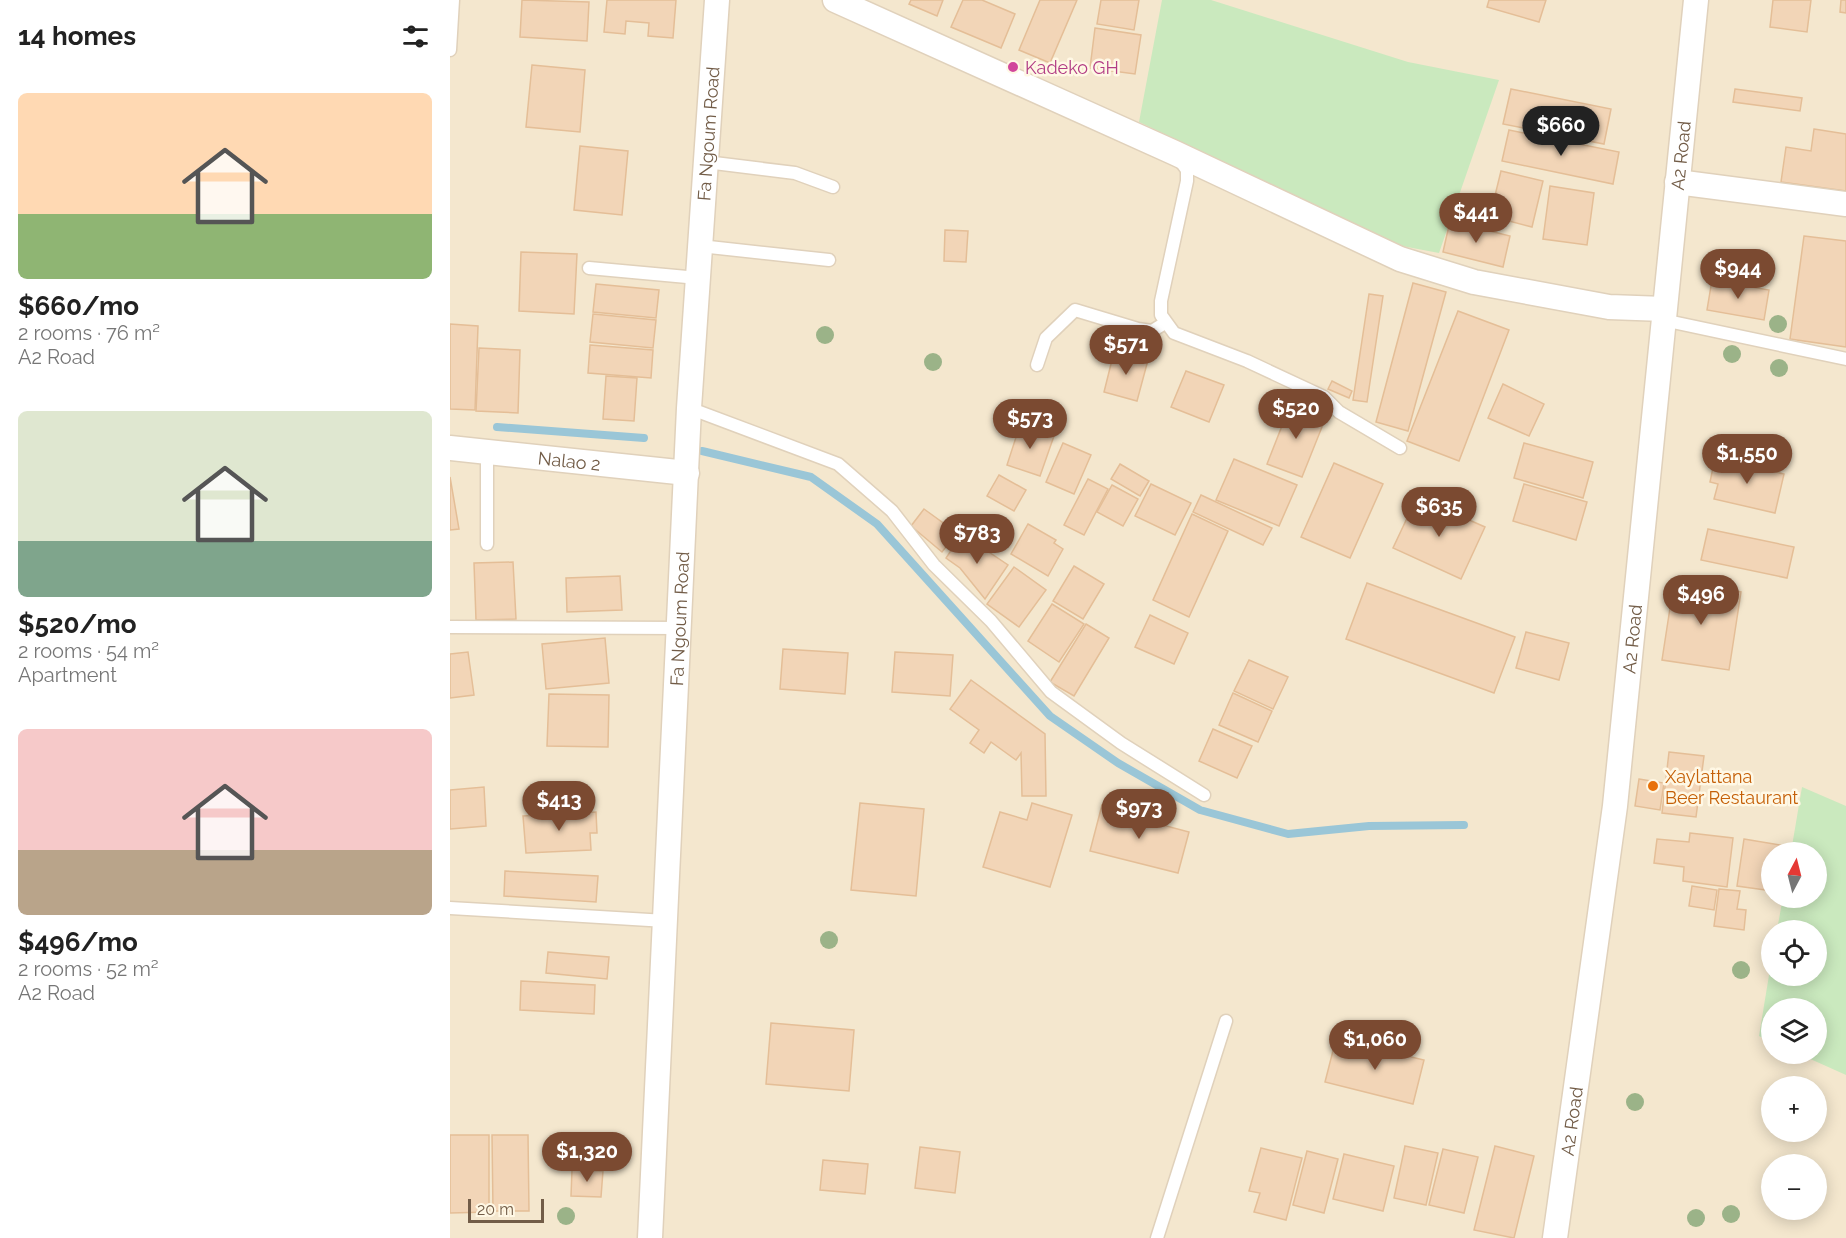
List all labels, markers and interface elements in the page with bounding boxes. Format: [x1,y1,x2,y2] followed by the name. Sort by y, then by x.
[399,20,432,53] icon: filters
[18,21,136,51] text: 14 homes
[1025,57,1119,78] place label: Kadeko GH
[1006,60,1020,74] marker: Kadeko GH
[693,66,723,201] street label: Fa Ngoum Road
[1525,106,1597,157] pin: $660
[1536,113,1586,137] text: $660
[1666,120,1694,191] street label: A2 Road
[171,132,279,240] icon: home
[1440,193,1512,244] pin: $441
[1453,200,1499,224] text: $441
[1702,249,1774,300] pin: $944
[1714,256,1762,280] text: $944
[18,291,139,321] text: $660/mo
[18,321,160,345] text: 2 rooms · 76 m²
[1090,325,1162,376] pin: $571
[1104,332,1148,356] text: $571
[18,345,95,369] text: A2 Road
[1260,389,1332,440] pin: $520
[1272,396,1320,420] text: $520
[994,399,1066,450] pin: $573
[1007,406,1053,430] text: $573
[1698,434,1796,485] pin: $1,550
[1716,441,1778,465] text: $1,550
[537,447,602,474] street label: Nalao 2
[171,450,279,558] icon: home
[1403,487,1475,538] pin: $635
[1416,494,1462,518] text: $635
[941,514,1013,565] pin: $783
[953,521,1001,545] text: $783
[665,551,693,686] street label: Fa Ngoum Road
[1665,575,1737,626] pin: $496
[1677,582,1725,606] text: $496
[1618,603,1646,675] street label: A2 Road
[18,609,137,639] text: $520/mo
[18,639,159,663] text: 2 rooms · 54 m²
[18,663,117,687] text: Apartment
[1665,766,1798,808] place label: Xaylattana Beer Restaurant
[171,768,279,876] icon: home
[1646,779,1660,793] marker: Xaylattana Beer Restaurant
[523,781,595,832] pin: $413
[536,788,582,812] text: $413
[1103,789,1175,840] pin: $973
[1116,796,1162,820] text: $973
[1761,842,1827,908] north arrow
[1761,842,1827,1220] map controls
[1761,920,1827,986] button: locate
[18,927,138,957] text: $496/mo
[18,957,159,981] text: 2 rooms · 52 m²
[18,981,95,1005] text: A2 Road
[1761,998,1827,1064] button: layers
[1326,1020,1424,1071] pin: $1,060
[1343,1027,1407,1051] text: $1,060
[1761,1076,1827,1142] button: +
[1556,1085,1586,1157] street label: A2 Road
[538,1132,636,1183] pin: $1,320
[556,1139,618,1163] text: $1,320
[1761,1154,1827,1220] button: −
[468,1196,544,1224] scale bar
[477,1200,514,1219] text: 20 m

